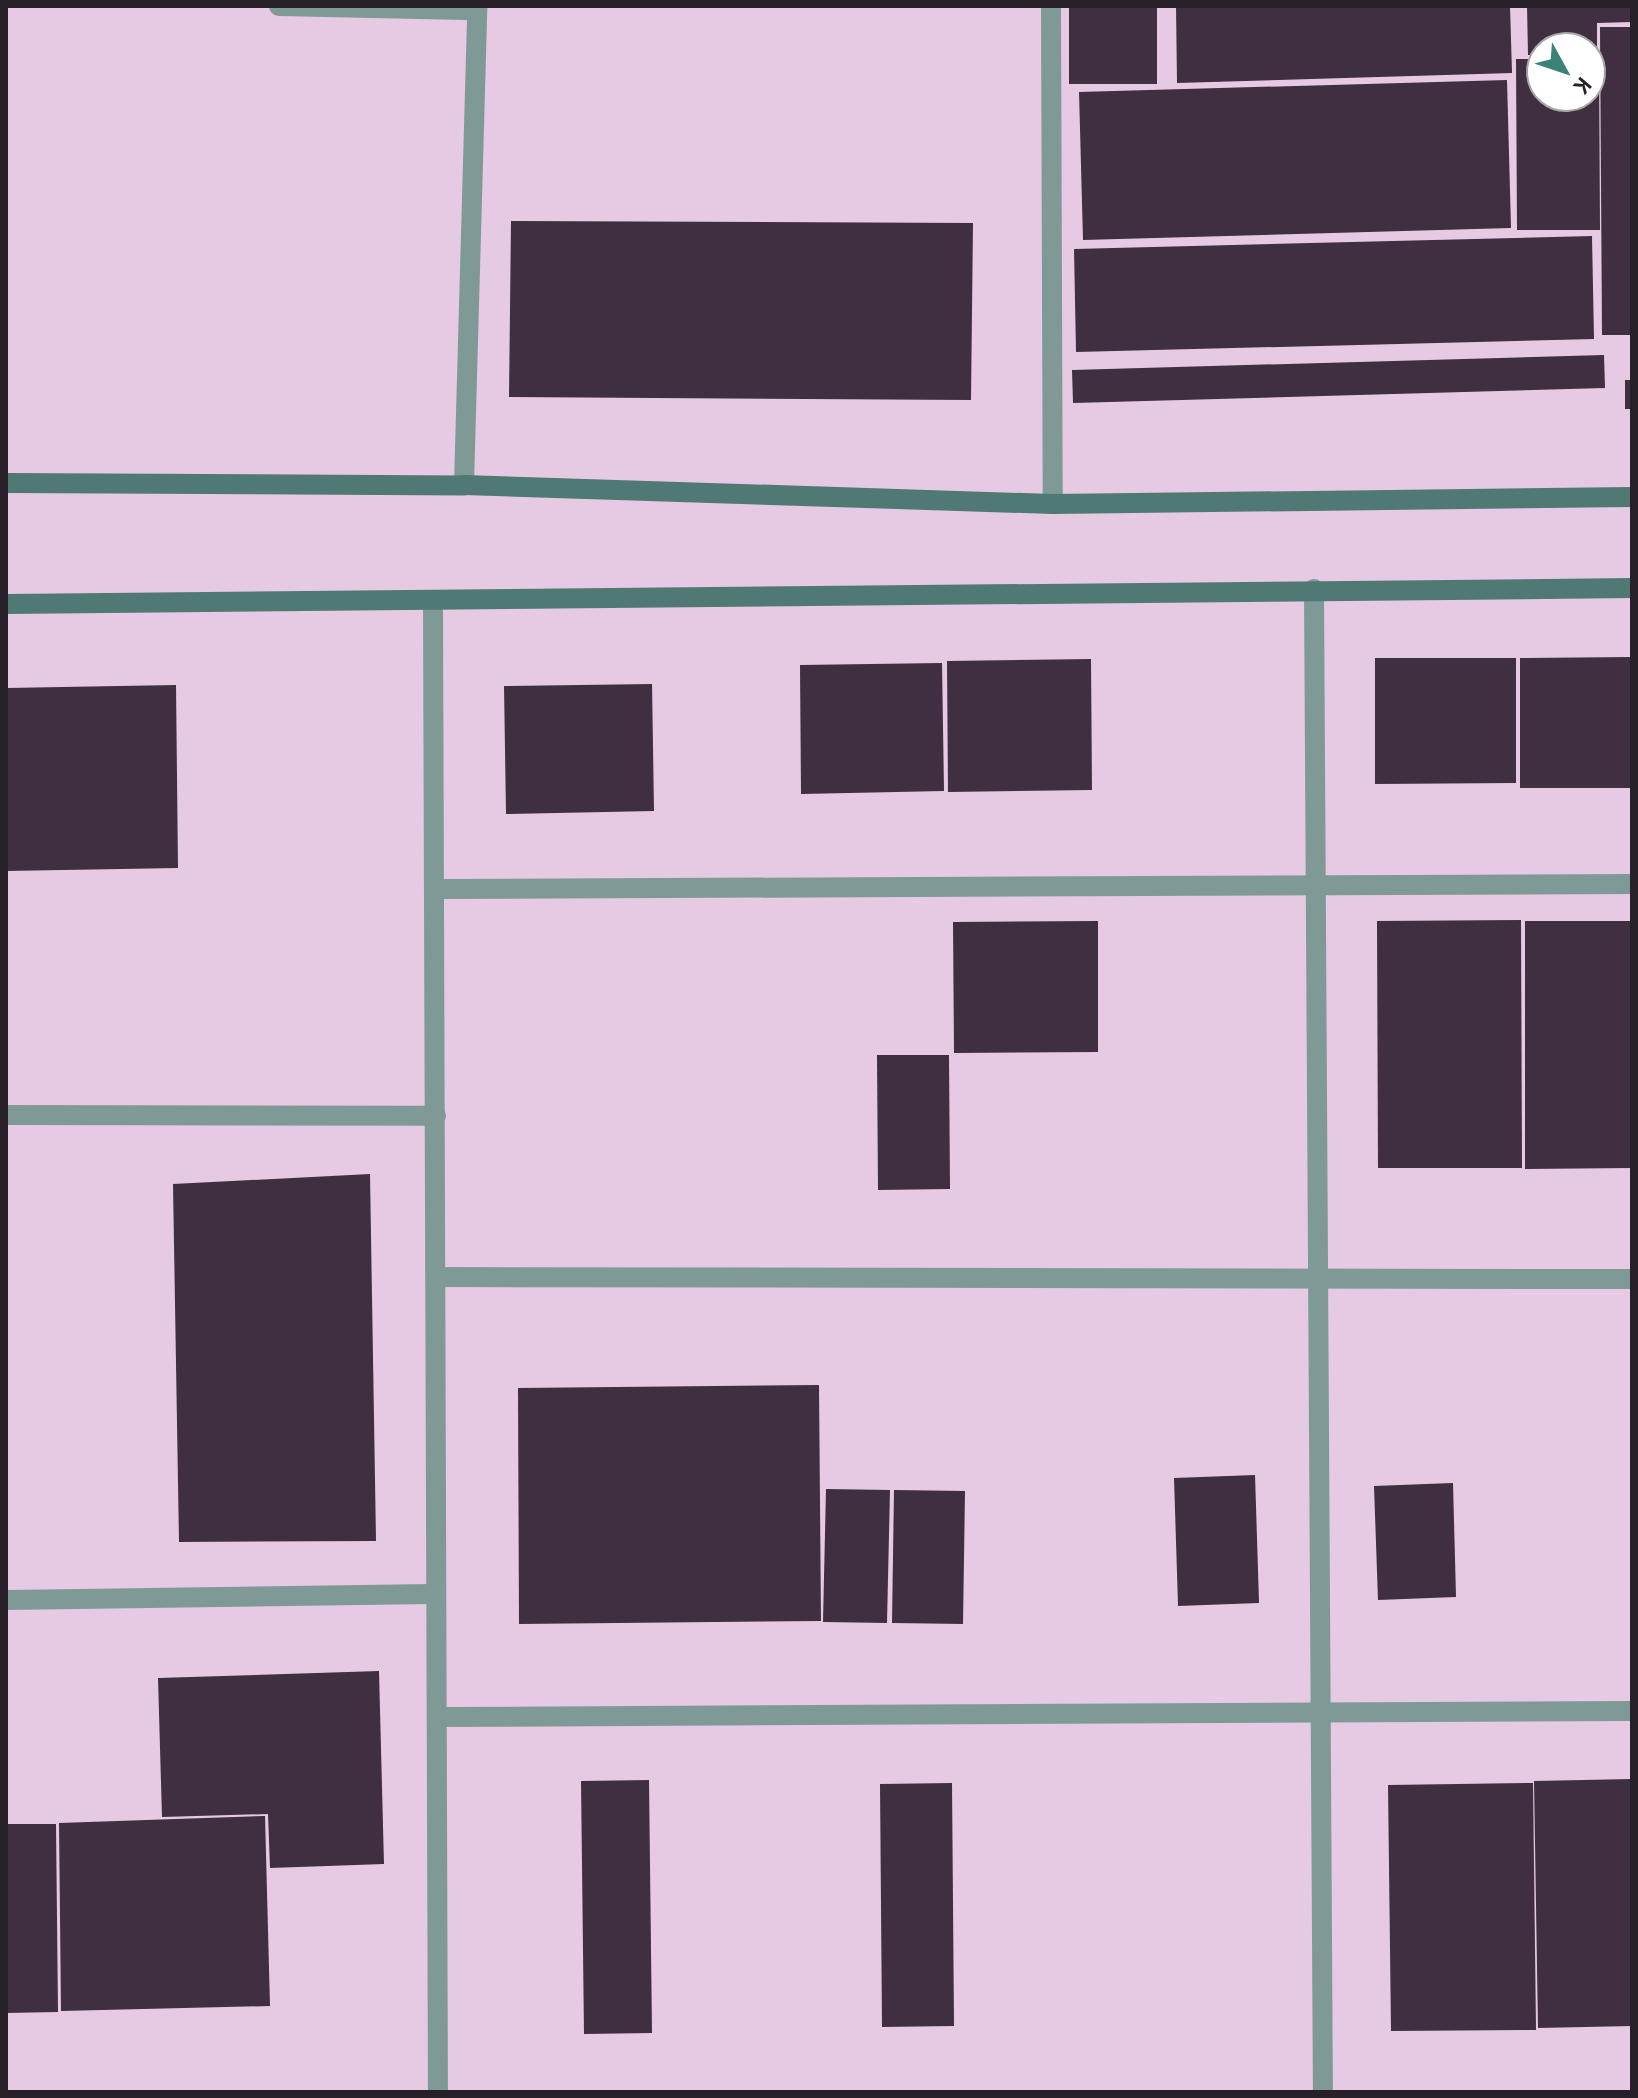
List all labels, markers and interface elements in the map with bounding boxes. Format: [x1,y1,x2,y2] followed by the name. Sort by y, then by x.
[1526,32,1606,112] north arrow
[1568,72,1598,100] text: K

